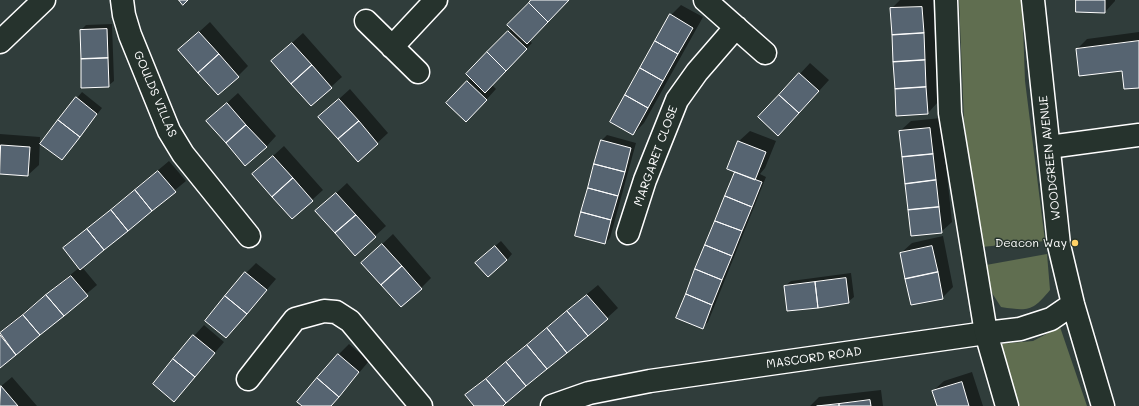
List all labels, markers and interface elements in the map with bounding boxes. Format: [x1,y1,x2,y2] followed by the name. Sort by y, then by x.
[130,49,180,139] street label: GOULDS VILLAS
[1036,95,1064,221] street label: WOODGREEN AVENUE
[631,104,681,208] street label: MARGARET CLOSE
[995,236,1067,250] place label: Deacon Way
[1070,238,1080,248] marker: Deacon Way
[765,344,863,372] street label: MASCORD ROAD

